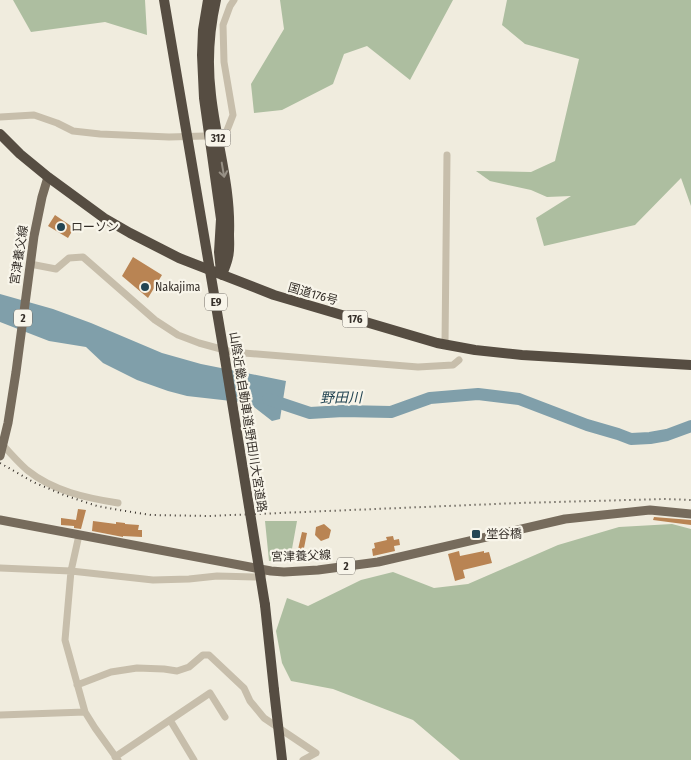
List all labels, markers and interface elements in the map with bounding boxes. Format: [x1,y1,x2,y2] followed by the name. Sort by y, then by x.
[206,130,230,146] road number: 312
[219,161,229,177] one-way arrow
[71,220,119,234] place label: ローソン
[55,221,67,233] marker: ローソン
[7,224,31,286] street label: 宮津養父線
[155,280,201,294] place label: Nakajima
[286,280,340,308] street label: 国道176号
[139,281,151,293] marker: Nakajima
[205,294,227,310] road number: E9
[14,310,32,326] road number: 2
[342,310,368,328] road number: 176
[227,331,269,513] street label: 山陰近畿自動車道;野田川大宮道路
[320,389,364,407] water label: 野田川
[486,527,522,541] place label: 堂谷橋
[470,528,482,540] marker: 堂谷橋
[271,548,331,564] street label: 宮津養父線
[337,558,355,574] road number: 2

